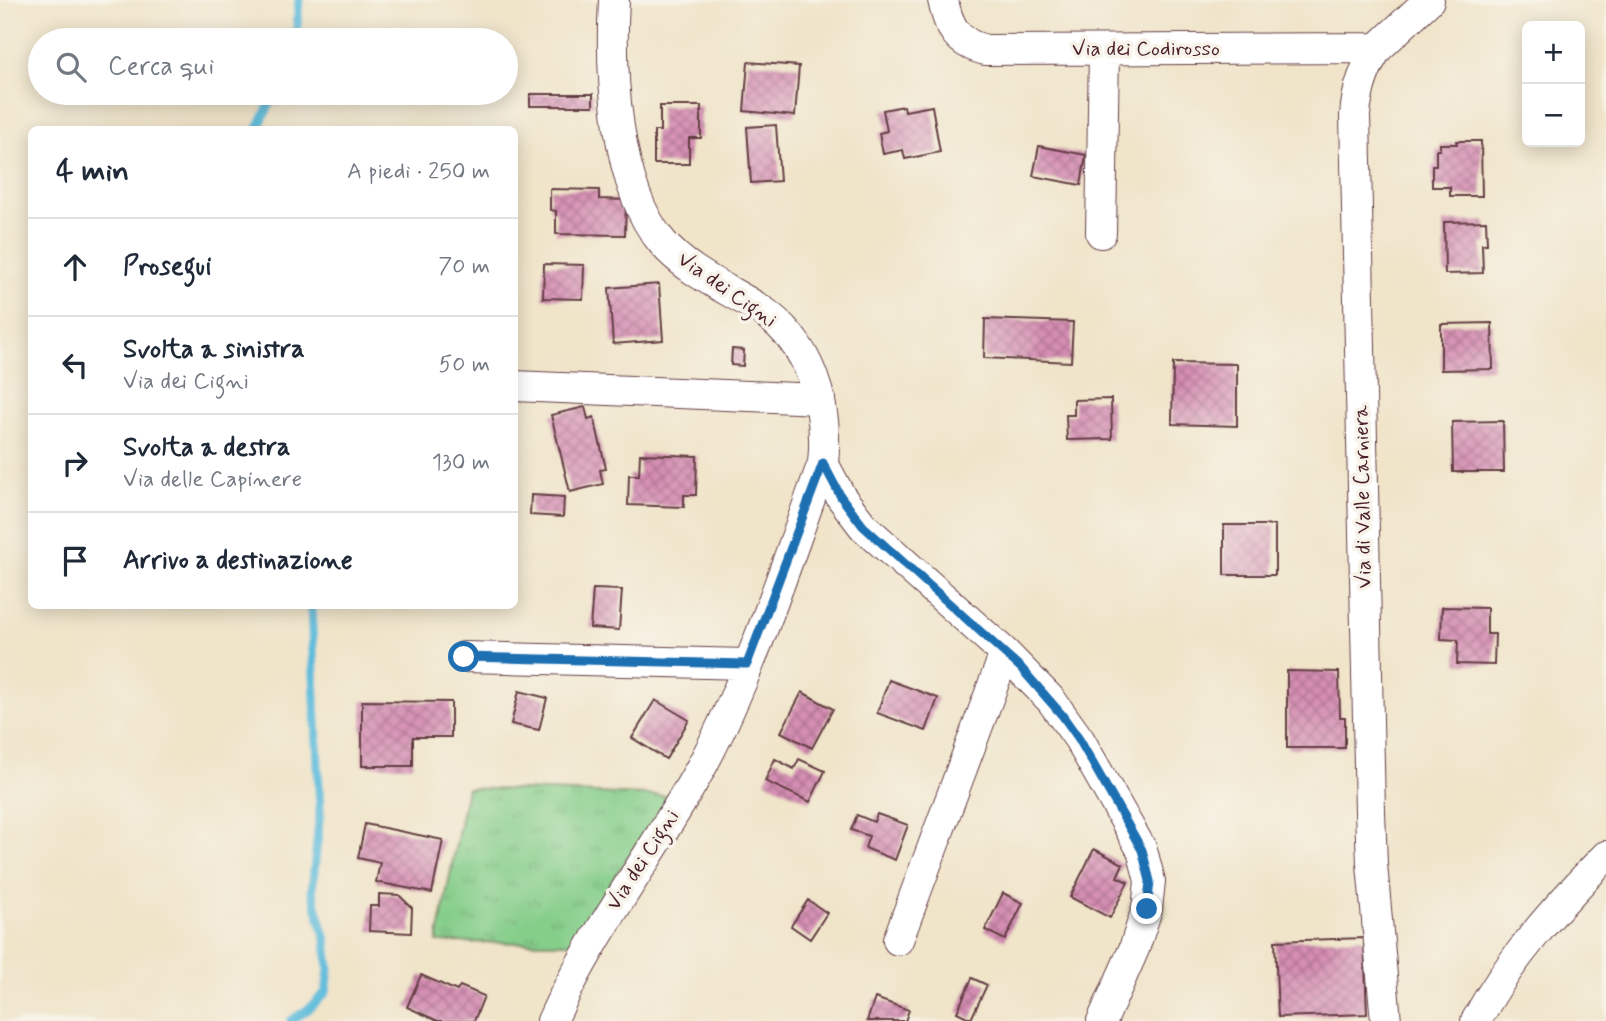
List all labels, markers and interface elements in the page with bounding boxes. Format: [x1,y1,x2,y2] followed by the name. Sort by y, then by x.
[1522,21,1585,147] map controls
[1522,21,1585,84] button: +
[28,28,518,105] search box
[1072,35,1220,63] street label: Via dei Codirosso
[52,48,90,86] icon: search
[108,50,214,84] text: Cerca qui
[1522,84,1585,147] button: −
[56,152,129,191] text: 4 min
[347,157,490,187] text: A piedi · 250 m
[671,246,782,336] street label: Via dei Cigni
[56,248,94,286] icon: ahead
[123,250,212,284] text: Prosegui
[438,252,490,282] text: 70 m
[123,333,305,367] text: Svolta a sinistra
[56,346,94,384] icon: left
[439,350,490,380] text: 50 m
[123,367,249,397] text: Via dei Cigni
[1347,405,1379,589] street label: Via di Valle Carniera
[123,431,290,465] text: Svolta a destra
[56,444,94,482] icon: right
[432,448,490,478] text: 130 m
[123,465,302,495] text: Via delle Capinere
[56,542,94,580] icon: arrive
[123,544,353,578] text: Arrivo a destinazione
[448,641,479,672] route start
[600,804,688,917] street label: Via dei Cigni
[1131,893,1162,924] route end

